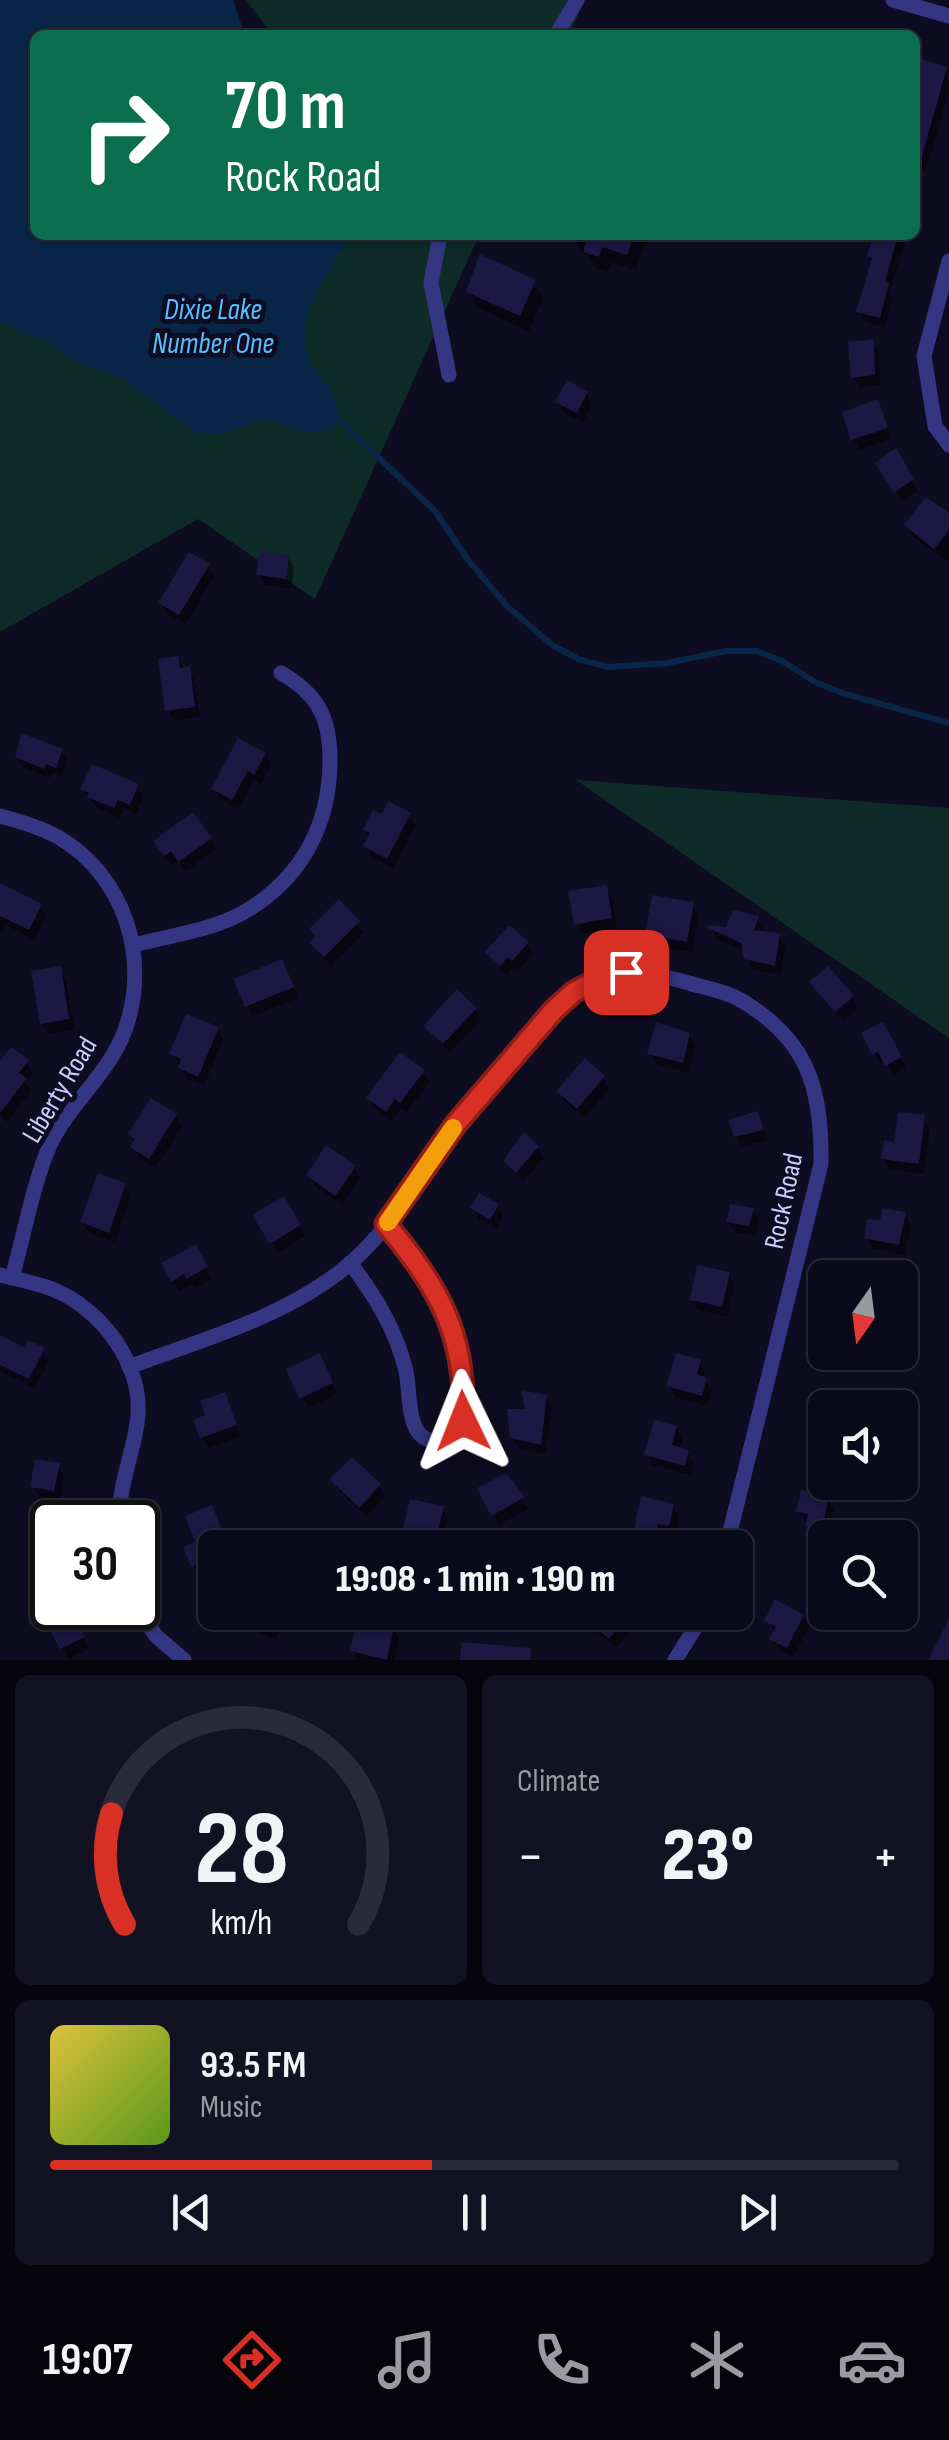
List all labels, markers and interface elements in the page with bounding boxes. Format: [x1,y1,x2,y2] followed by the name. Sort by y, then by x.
[225,65,346,149] text: 70 m
[60,70,190,200] icon: right
[225,150,381,205] text: Rock Road
[152,292,274,362] water label: Dixie Lake Number One
[584,930,669,1015] pin
[599,945,654,1000] icon: arrive
[16,1031,104,1149] street label: Liberty Road
[758,1150,810,1252] street label: Rock Road
[808,1260,918,1370] north arrow
[808,1260,918,1630] map controls
[411,1369,515,1473] position arrow
[808,1390,918,1500] button: sound
[30,1500,160,1630] speed limit sign: 30
[808,1520,918,1630] button: search
[336,1557,615,1602] text: 19:08 · 1 min · 190 m
[517,1762,600,1801] text: Climate
[194,1788,288,1913] text: 28
[662,1811,754,1902] text: 23°
[517,1824,544,1891] text: −
[872,1824,899,1891] text: +
[210,1902,272,1945] text: km/h
[200,2043,306,2088] text: 93.5 FM
[200,2088,263,2127] text: Music
[164,2185,219,2240] icon: previous
[447,2185,502,2240] icon: pause
[730,2185,785,2240] icon: next
[217,2325,287,2395] icon: directions
[372,2325,442,2395] icon: music
[527,2325,597,2395] icon: phone
[682,2325,752,2395] icon: climate
[837,2325,907,2395] icon: car
[42,2333,132,2388] text: 19:07

